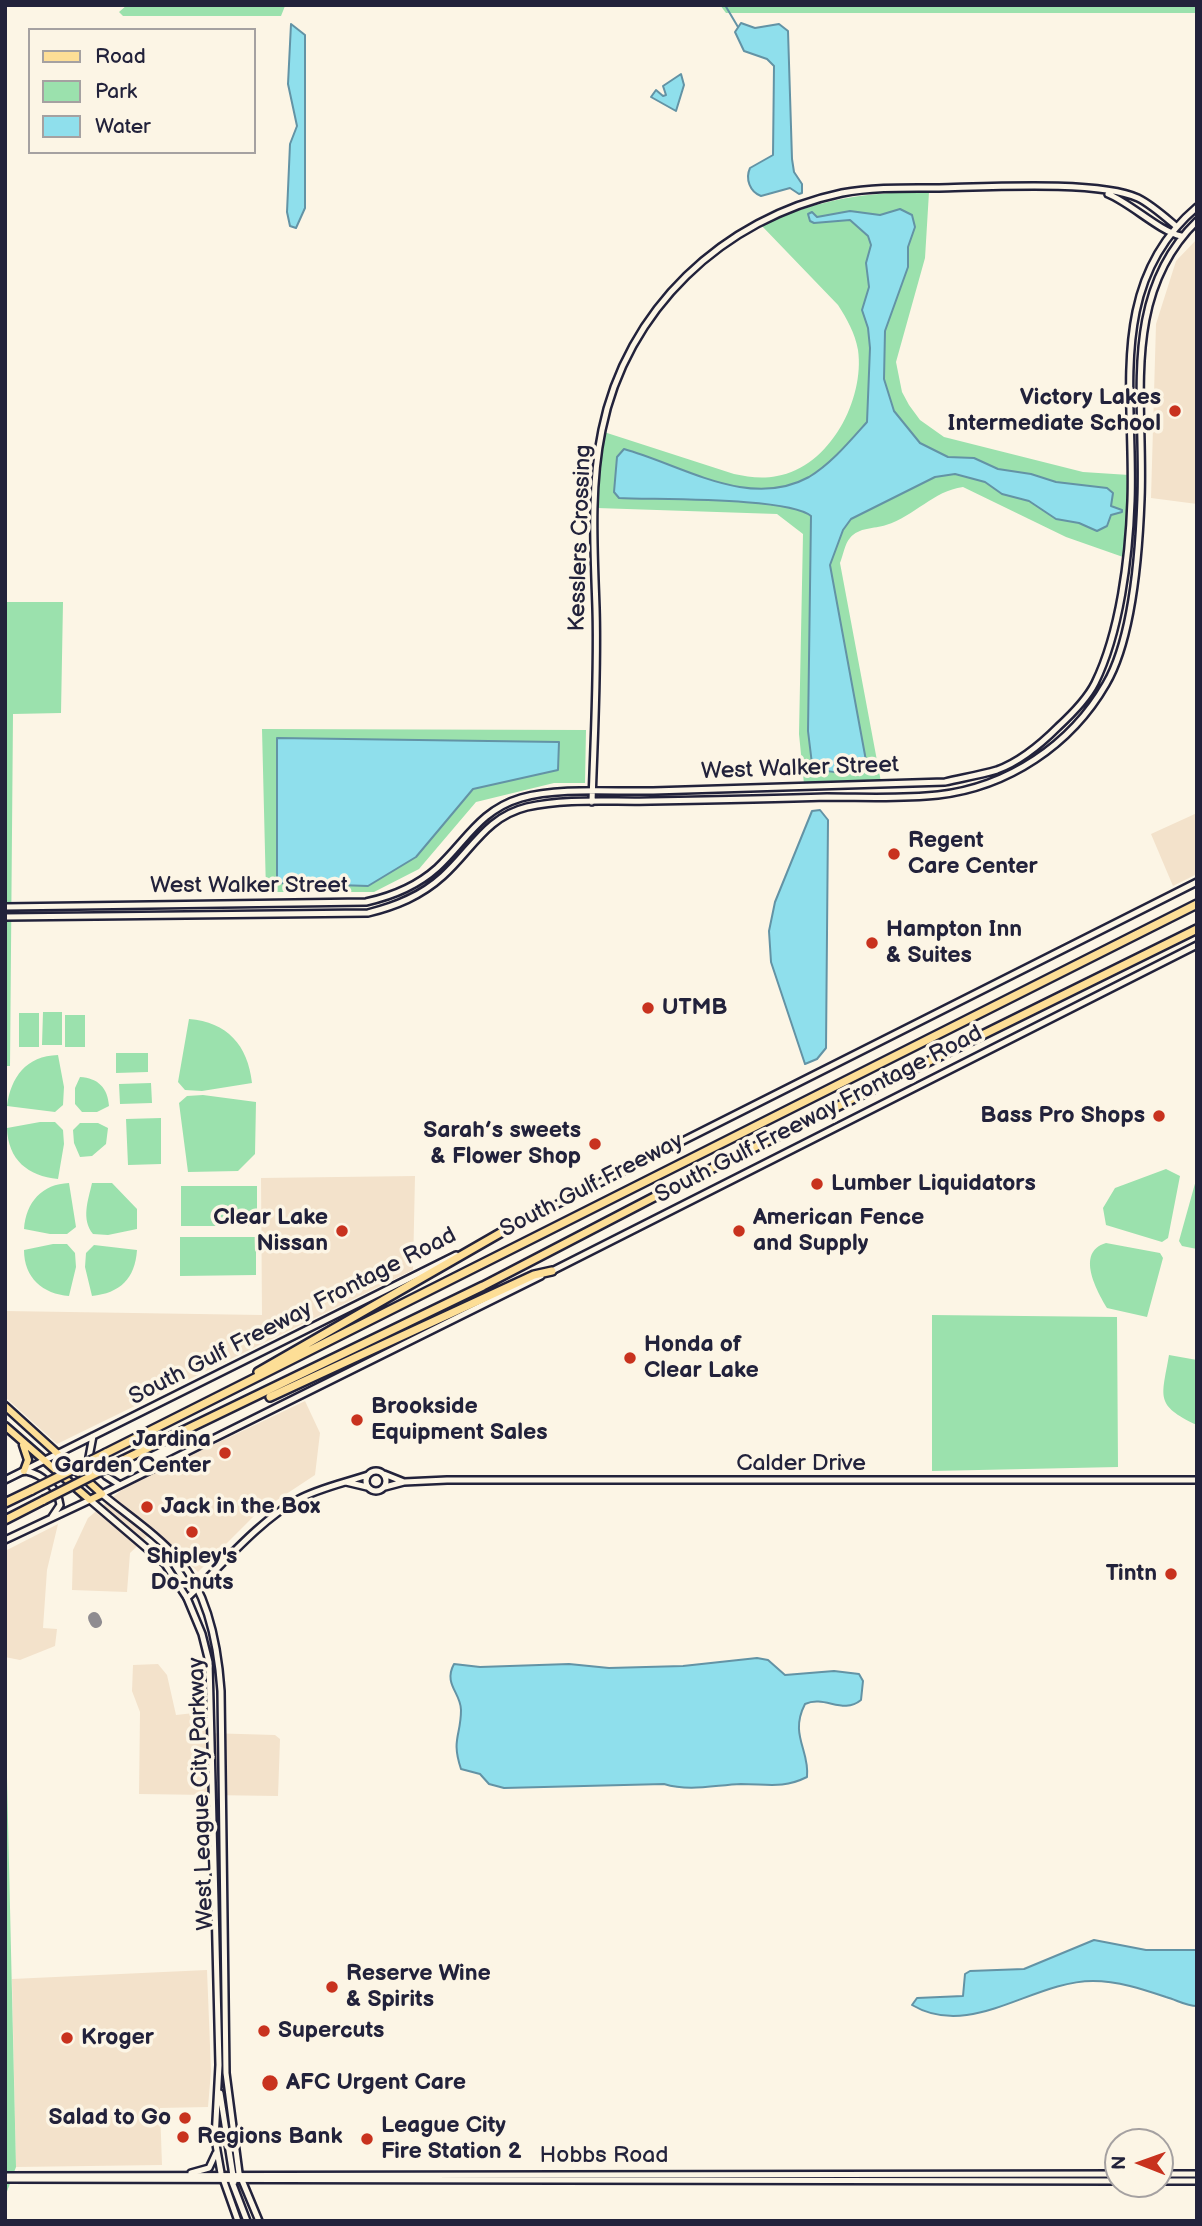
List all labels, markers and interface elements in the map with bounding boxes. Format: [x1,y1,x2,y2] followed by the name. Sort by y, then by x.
[28,28,256,154] legend
[95,44,146,69] text: Road
[95,79,137,104] text: Park
[95,114,151,139] text: Water
[948,384,1161,438] place label: Victory Lakes Intermediate School
[1167,403,1183,419] marker: Victory Lakes Intermediate School
[564,444,598,632] street label: Kesslers Crossing
[701,752,899,786] street label: West Walker Street
[908,827,1038,881] place label: Regent Care Center
[886,846,902,862] marker: Regent Care Center
[150,872,348,900] street label: West Walker Street
[886,916,1022,970] place label: Hampton Inn & Suites
[864,935,880,951] marker: Hampton Inn & Suites
[662,994,728,1022] place label: UTMB
[640,1000,656,1016] marker: UTMB
[651,1020,987,1210] street label: South Gulf Freeway Frontage Road
[980,1102,1145,1130] place label: Bass Pro Shops
[1151,1108,1167,1124] marker: Bass Pro Shops
[423,1117,581,1171] place label: Sarah’s sweets & Flower Shop
[496,1128,688,1244] street label: South Gulf Freeway
[587,1136,603,1152] marker: Sarah’s sweets & Flower Shop
[831,1170,1036,1198] place label: Lumber Liquidators
[809,1176,825,1192] marker: Lumber Liquidators
[213,1204,328,1258] place label: Clear Lake Nissan
[753,1204,924,1258] place label: American Fence and Supply
[125,1222,461,1412] street label: South Gulf Freeway Frontage Road
[334,1223,350,1239] marker: Clear Lake Nissan
[731,1223,747,1239] marker: American Fence and Supply
[644,1331,759,1385] place label: Honda of Clear Lake
[622,1350,638,1366] marker: Honda of Clear Lake
[371,1393,548,1447] place label: Brookside Equipment Sales
[349,1412,365,1428] marker: Brookside Equipment Sales
[54,1426,211,1480] place label: Jardina Garden Center
[217,1445,233,1461] marker: Jardina Garden Center
[736,1450,866,1478] street label: Calder Drive
[161,1493,320,1521] place label: Jack in the Box
[139,1499,155,1515] marker: Jack in the Box
[184,1524,200,1540] marker: Shipley's Do-nuts
[147,1543,237,1597] place label: Shipley's Do-nuts
[1106,1560,1157,1588] place label: Tintn
[1163,1566,1179,1582] marker: Tintn
[183,1657,221,1931] street label: West League City Parkway
[346,1960,491,2014] place label: Reserve Wine & Spirits
[324,1979,340,1995] marker: Reserve Wine & Spirits
[278,2017,384,2045] place label: Supercuts
[256,2023,272,2039] marker: Supercuts
[81,2024,154,2052] place label: Kroger
[59,2030,75,2046] marker: Kroger
[286,2069,466,2097] place label: AFC Urgent Care
[260,2073,280,2093] marker: AFC Urgent Care
[49,2104,171,2132] place label: Salad to Go
[177,2110,193,2126] marker: Salad to Go
[381,2112,522,2166] place label: League City Fire Station 2
[197,2123,342,2151] place label: Regions Bank
[1104,2128,1174,2198] north arrow
[175,2129,191,2145] marker: Regions Bank
[359,2131,375,2147] marker: League City Fire Station 2
[540,2142,668,2170] street label: Hobbs Road
[1108,2155,1131,2170] text: N

